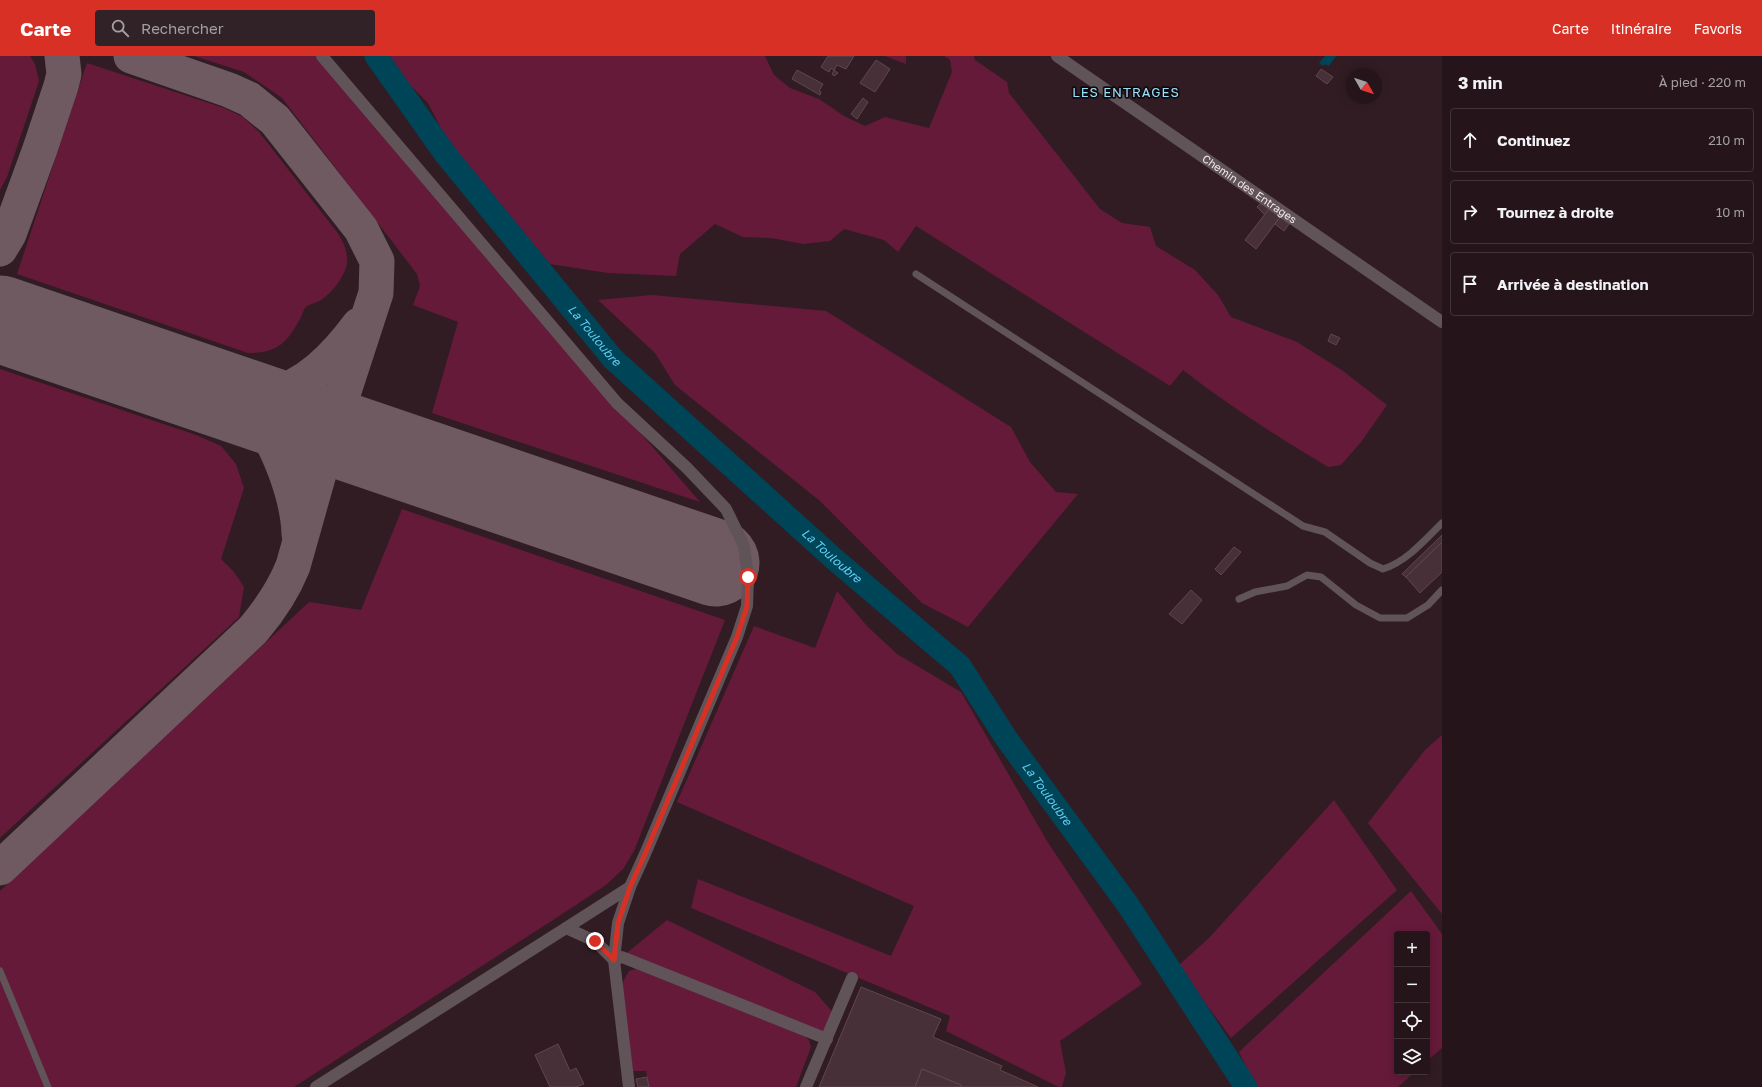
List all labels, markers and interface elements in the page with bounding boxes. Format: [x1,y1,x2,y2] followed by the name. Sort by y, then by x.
[95,10,375,46] search box
[20,17,71,40] text: Carte
[109,17,131,39] icon: search
[141,19,224,37] text: Rechercher
[1552,20,1589,37] text: Carte
[1611,20,1672,37] text: Itinéraire
[1694,20,1742,37] text: Favoris
[1346,68,1382,104] north arrow
[1458,72,1502,93] text: 3 min
[1659,74,1746,90] text: À pied · 220 m
[1072,84,1180,100] district label: LES ENTRAGES
[1459,129,1481,151] icon: ahead
[1497,131,1570,149] text: Continuez
[1708,132,1745,148] text: 210 m
[1200,151,1300,226] street label: Chemin des Entrages
[1459,201,1481,223] icon: right
[1497,203,1614,221] text: Tournez à droite
[1716,204,1745,220] text: 10 m
[1459,273,1481,295] icon: arrive
[1497,275,1649,293] text: Arrivée à destination
[565,302,625,370] water label: La Touloubre
[799,525,866,587] water label: La Touloubre
[739,568,757,586] route start
[1019,759,1076,829] water label: La Touloubre
[1394,931,1430,1075] map controls
[1394,931,1430,967] button: +
[586,932,604,950] route end
[1394,967,1430,1003] button: −
[1394,1003,1430,1039] button: locate
[1394,1039,1430,1075] button: layers

